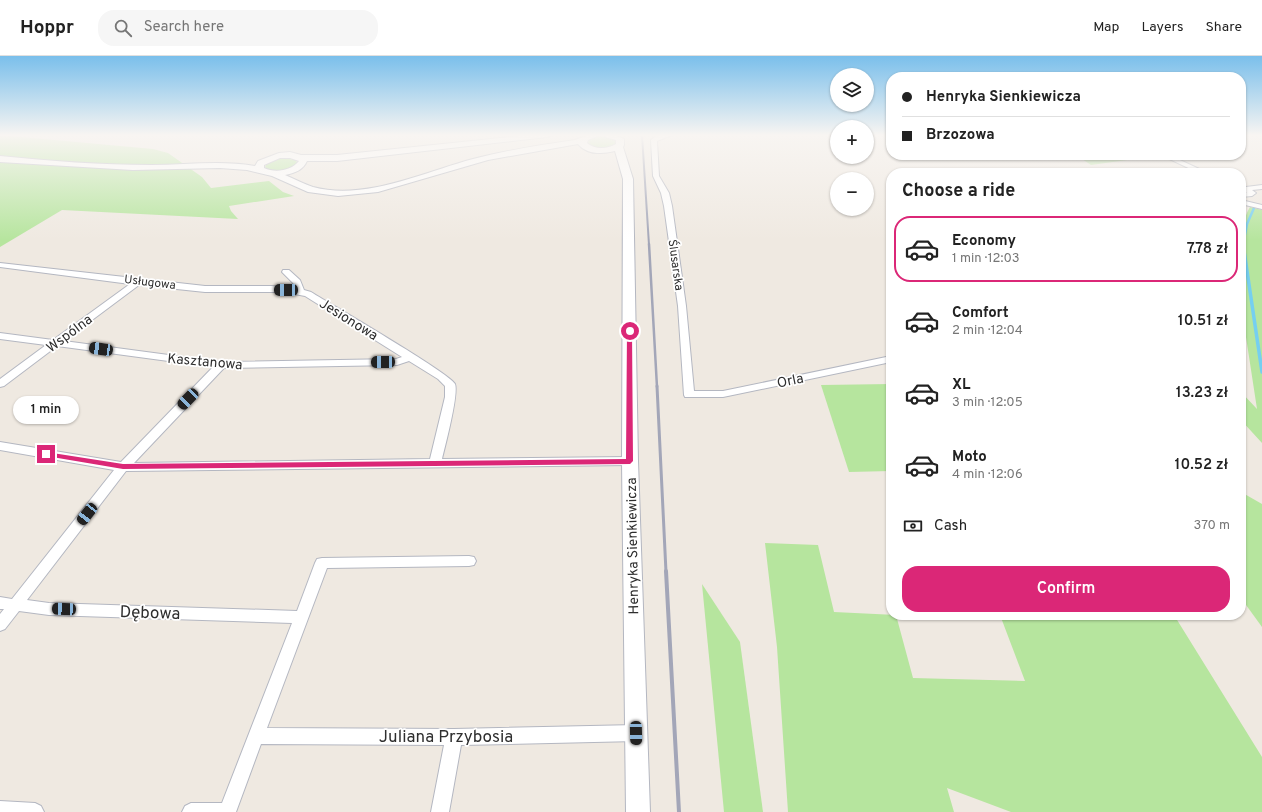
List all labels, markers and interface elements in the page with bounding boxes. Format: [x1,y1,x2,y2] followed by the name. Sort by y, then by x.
[98,10,378,46] search box
[20,16,74,40] text: Hoppr
[112,17,134,39] icon: search
[144,18,224,37] text: Search here
[1093,19,1119,36] text: Map
[1141,19,1183,36] text: Layers
[1205,19,1242,36] text: Share
[830,68,874,216] map controls
[830,68,874,112] button: layers
[926,88,1081,107] text: Henryka Sienkiewicza
[830,120,874,164] button: +
[926,126,995,145] text: Brzozowa
[830,172,874,216] button: −
[902,180,1015,203] text: Choose a ride
[904,231,940,267] icon: car
[952,232,1016,251] text: Economy
[663,238,687,292] street label: Ślusarska
[1187,240,1228,259] text: 7.78 zł
[952,251,1020,267] text: 1 min · 12:03
[123,272,177,294] street label: Usługowa
[274,284,298,296] car
[316,296,381,345] street label: Jesionowa
[904,303,940,339] icon: car
[952,304,1009,323] text: Comfort
[44,311,96,357] street label: Wspólna
[1178,312,1228,331] text: 10.51 zł
[621,322,639,340] route start
[952,323,1023,339] text: 2 min · 12:04
[88,341,114,357] car
[166,351,243,374] street label: Kasztanowa
[371,356,395,368] car
[775,370,805,393] street label: Orla
[904,375,940,411] icon: car
[952,376,970,395] text: XL
[1176,384,1228,403] text: 13.23 zł
[175,386,201,412] car
[952,395,1023,411] text: 3 min · 12:05
[13,396,79,424] callout: 1 min
[31,402,61,418] text: 1 min
[37,445,55,463] route end
[904,447,940,483] icon: car
[952,448,987,467] text: Moto
[1175,456,1228,475] text: 10.52 zł
[952,467,1023,483] text: 4 min · 12:06
[624,477,643,615] street label: Henryka Sienkiewicza
[75,501,99,527] car
[902,515,924,537] icon: cash
[934,517,967,536] text: Cash
[1193,518,1230,534] text: 370 m
[902,566,1230,612] button: Confirm
[119,602,181,626] street label: Dębowa
[52,603,76,615] car
[630,721,642,745] car
[379,727,513,749] street label: Juliana Przybosia

